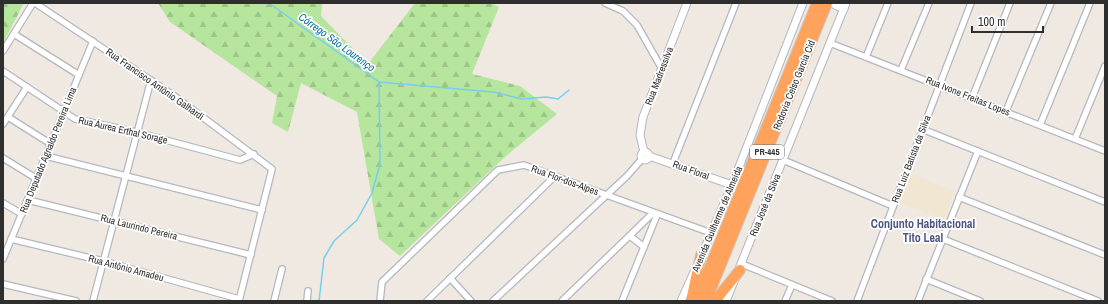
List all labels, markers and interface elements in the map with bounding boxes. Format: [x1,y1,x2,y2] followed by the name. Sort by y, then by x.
[972,8,1043,34] scale bar
[296,10,378,74] water label: Córrego São Lourenço
[978,14,1005,30] text: 100 m
[770,38,818,132] street label: Rodovia Celso Garcia Cid
[103,45,207,123] street label: Rua Francisco Antônio Galhardi
[642,45,676,107] street label: Rua Madressilva
[924,73,1012,119] street label: Rua Ivone Freitas Lopes
[17,85,79,215] street label: Rua Deputado Agnaldo Pereira Lima
[77,113,169,147] street label: Rua Áurea Erthal Sorage
[888,113,934,205] street label: Rua Luiz Batista da Silva
[750,145,784,159] road number: PR-445
[671,157,711,183] street label: Rua Floral
[530,162,600,198] street label: Rua Flor-dos-Alpes
[688,164,745,275] street label: Avenida Guilherme de Almeida
[747,171,784,238] street label: Rua José da Silva
[99,211,179,243] street label: Rua Laurindo Pereira
[871,216,975,246] district label: Conjunto Habitacional Tito Leal
[87,252,165,284] street label: Rua Antônio Amadeu

